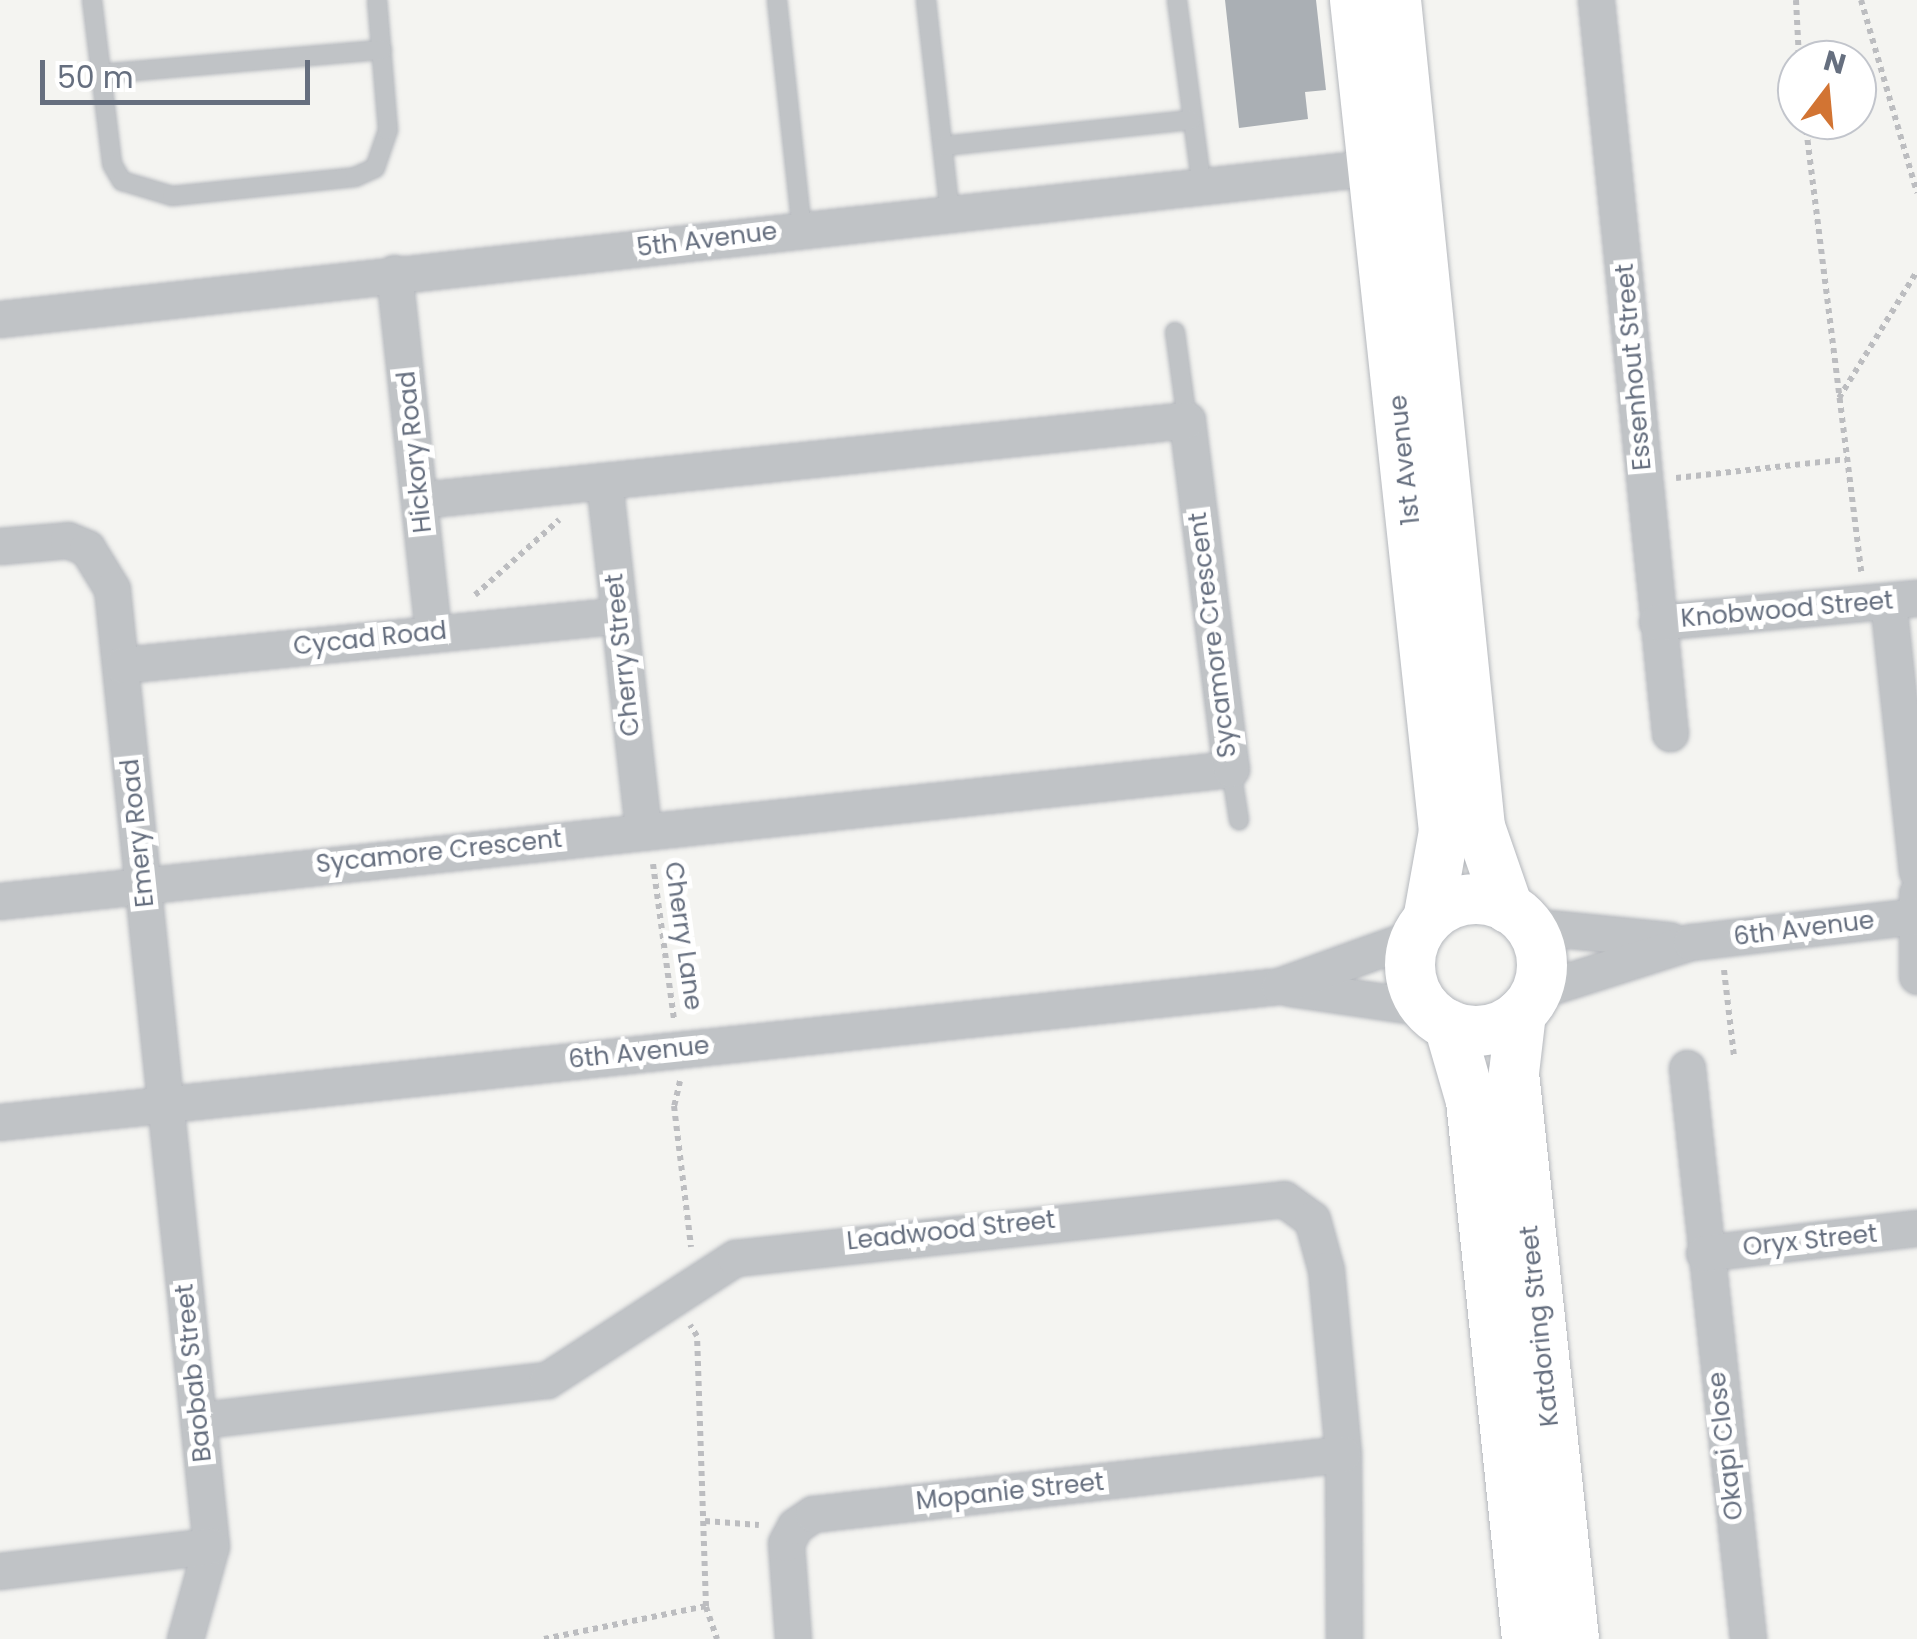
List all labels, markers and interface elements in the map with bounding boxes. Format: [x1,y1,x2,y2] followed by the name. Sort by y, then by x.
[45,40,315,102] scale bar
[1777,40,1877,140] north arrow
[1819,41,1850,84] text: N
[57,56,134,99] text: 50 m
[635,216,779,264] street label: 5th Avenue
[1610,262,1658,472] street label: Essenhout Street
[392,370,438,534] street label: Hickory Road
[1383,393,1427,527] street label: 1st Avenue
[1183,511,1243,759] street label: Sycamore Crescent
[600,572,646,738] street label: Cherry Street
[1680,586,1894,634] street label: Knobwood Street
[292,616,448,662] street label: Cycad Road
[115,757,161,909] street label: Emery Road
[315,824,563,880] street label: Sycamore Crescent
[658,860,708,1012] street label: Cherry Lane
[1732,905,1876,953] street label: 6th Avenue
[567,1031,711,1075] street label: 6th Avenue
[845,1205,1057,1257] street label: Leadwood Street
[1741,1219,1879,1263] street label: Oryx Street
[1515,1224,1565,1428] street label: Katdoring Street
[170,1283,218,1463] street label: Baobab Street
[1702,1370,1750,1522] street label: Okapi Close
[915,1467,1105,1517] street label: Mopanie Street

